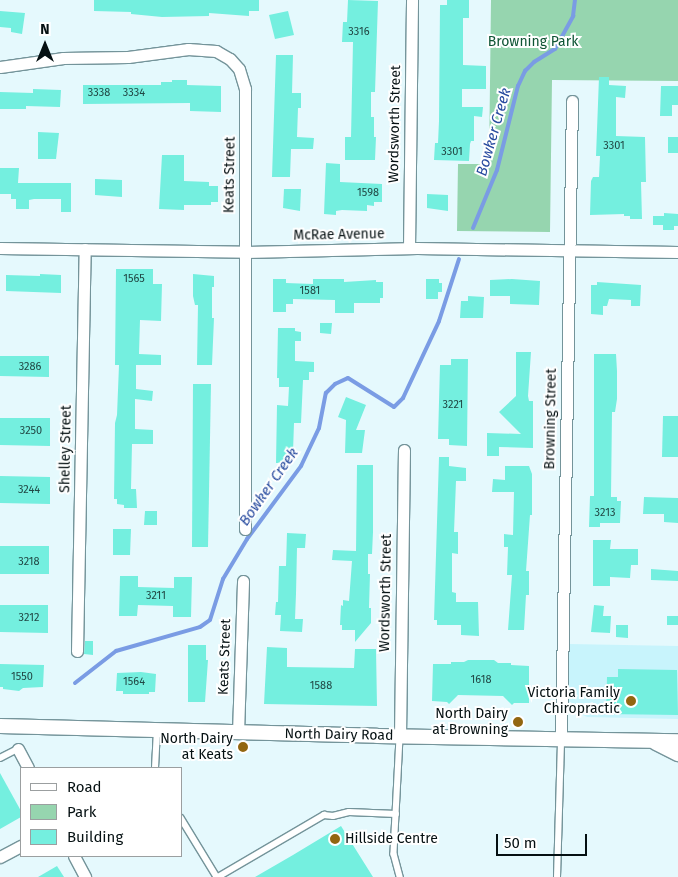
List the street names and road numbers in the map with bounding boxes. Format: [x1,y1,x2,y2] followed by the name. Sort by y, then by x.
[386,65,404,183] street label: Wordsworth Street
[221,137,239,213] street label: Keats Street
[293,226,385,244] street label: McRae Avenue
[542,368,560,470] street label: Browning Street
[57,405,75,493] street label: Shelley Street
[377,534,395,652] street label: Wordsworth Street
[215,619,235,695] street label: Keats Street
[284,726,394,744] street label: North Dairy Road

